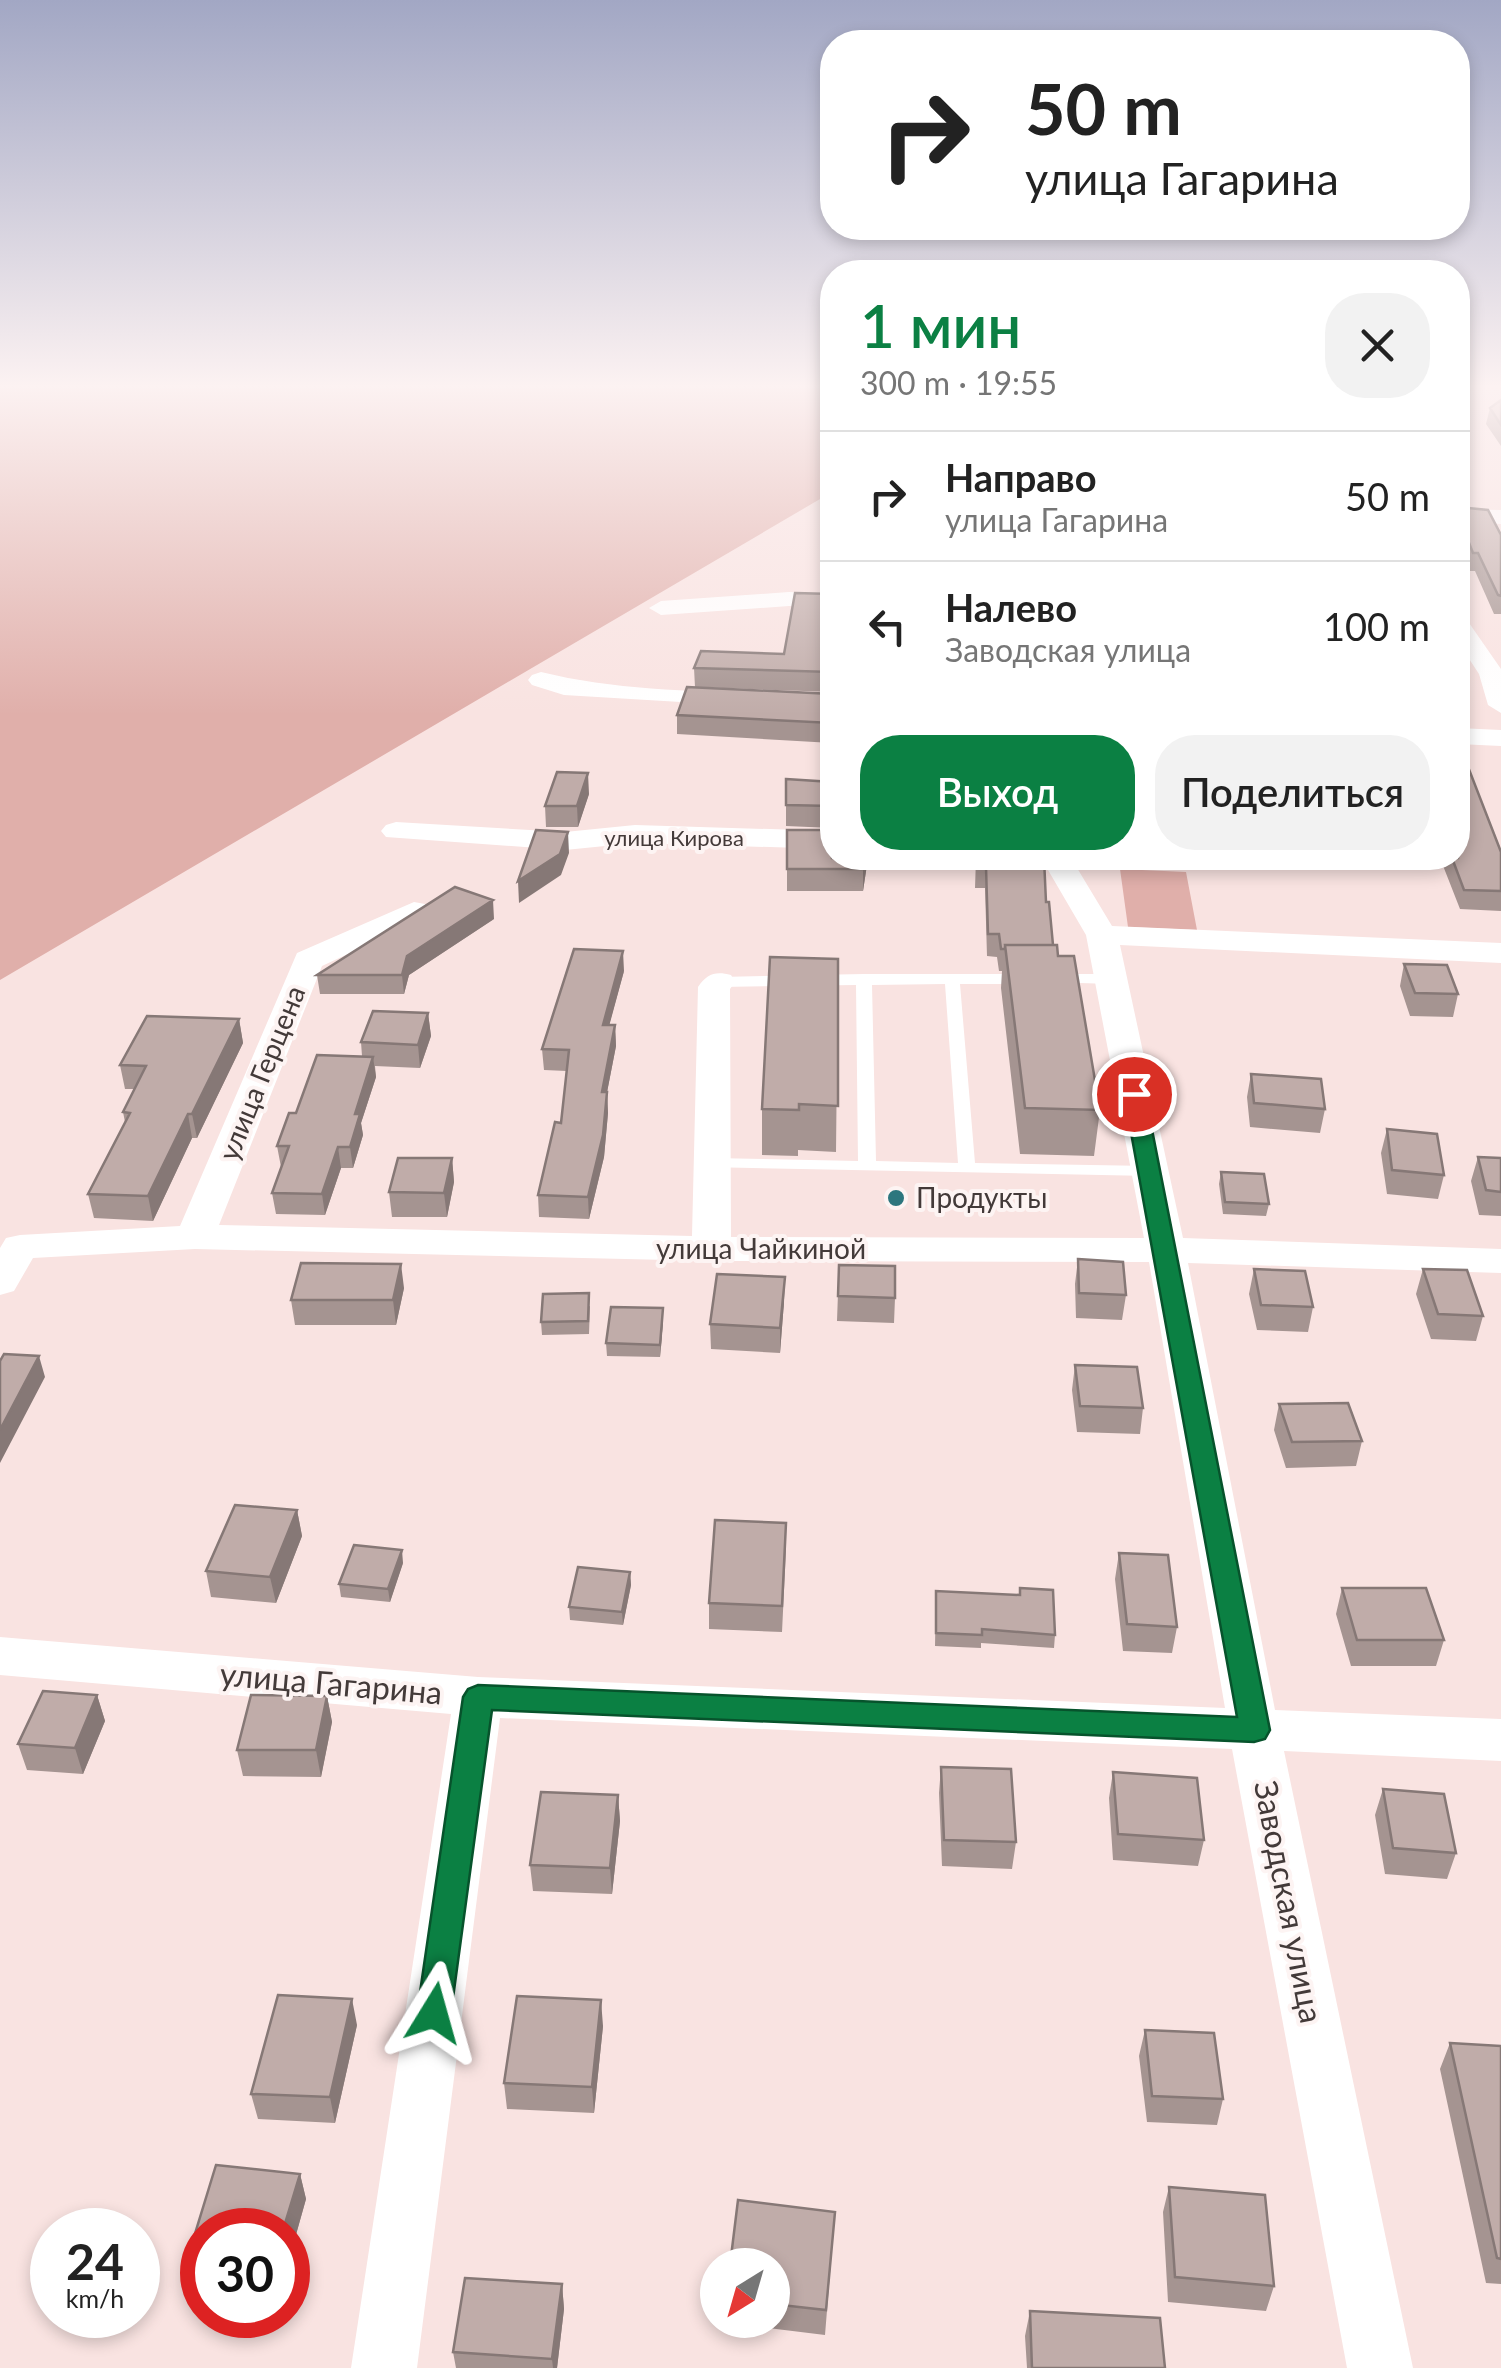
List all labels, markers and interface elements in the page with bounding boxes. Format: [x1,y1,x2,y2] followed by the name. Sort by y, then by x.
[1025,66,1182,150] text: 50 m
[860,70,990,200] icon: right
[1025,151,1339,205] text: улица Гагарина
[860,289,1021,361] text: 1 мин
[1325,293,1430,398] button: close
[860,363,1057,402] text: 300 m · 19:55
[945,454,1097,500] text: Направо
[860,469,915,524] icon: right
[1345,473,1430,519] text: 50 m
[945,500,1168,539] text: улица Гагарина
[945,584,1077,630] text: Налево
[860,599,915,654] icon: left
[1323,603,1430,649] text: 100 m
[945,630,1191,669] text: Заводская улица
[860,735,1135,850] button: Выход
[1155,735,1430,850] button: Поделиться
[604,824,744,851] street label: улица Кирова
[211,980,312,1165] street label: улица Герцена
[1092,1052,1177,1137] pin
[1107,1067,1162,1122] icon: arrive
[916,1180,1047,1214] place label: Продукты
[885,1187,907,1209] marker: Продукты
[656,1231,866,1265] street label: улица Чайкиной
[218,1653,444,1712] street label: улица Гагарина
[1247,1777,1332,2026] street label: Заводская улица
[382,1961,486,2065] position arrow
[180,2208,310,2338] speed limit sign: 30
[66,2231,124,2291] text: 24
[700,2248,790,2338] north arrow
[700,2248,790,2338] map controls
[66,2283,124,2313] text: km/h

